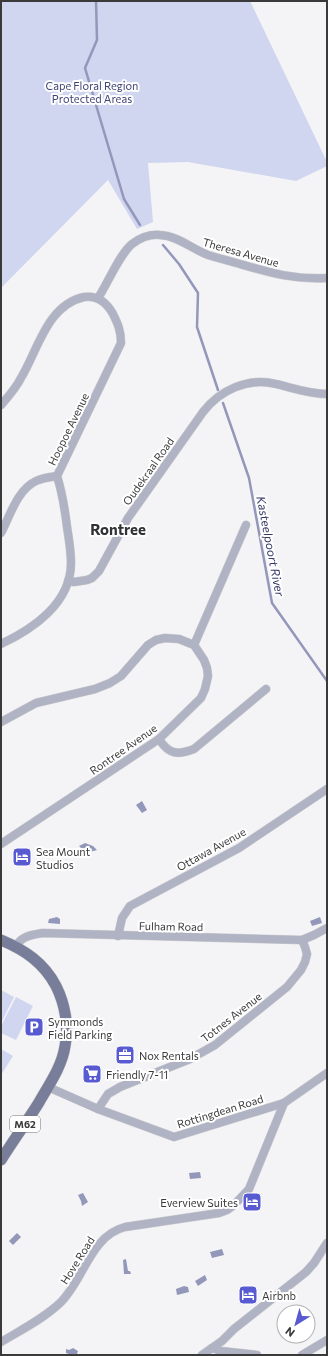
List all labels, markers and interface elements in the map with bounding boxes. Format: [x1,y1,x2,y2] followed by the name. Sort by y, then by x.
[46,79,138,105] park label: Cape Floral Region Protected Areas
[201,235,281,269] street label: Theresa Avenue
[45,390,91,467] street label: Hoopoe Avenue
[120,435,176,507] street label: Oudekraal Road
[254,495,288,599] water label: Kasteelpoort River
[90,520,146,538] district label: Rontree
[87,721,159,777] street label: Rontree Avenue
[174,825,248,873] street label: Ottawa Avenue
[36,845,91,871] place label: Sea Mount Studios
[11,846,33,868] hotel icon: Sea Mount Studios
[139,919,203,933] street label: Fulham Road
[198,989,264,1045] street label: Totnes Avenue
[48,1015,112,1041] place label: Symmonds Field Parking
[23,1016,45,1038] parking icon: Symmonds Field Parking
[114,1044,136,1066] office icon: Nox Rentals
[139,1049,199,1062] place label: Nox Rentals
[81,1063,103,1085] supermarket icon: Friendly 7-11
[106,1068,168,1081] place label: Friendly 7-11
[175,1092,265,1130] street label: Rottingdean Road
[10,1116,40,1132] road number: M62
[241,1191,263,1213] hotel icon: Everview Suites
[160,1196,238,1209] place label: Everview Suites
[57,1234,97,1286] street label: Hove Road
[237,1284,259,1306] hotel icon: Airbnb
[262,1289,296,1302] place label: Airbnb
[276,1304,316,1344] north arrow
[282,1325,297,1340] text: N

